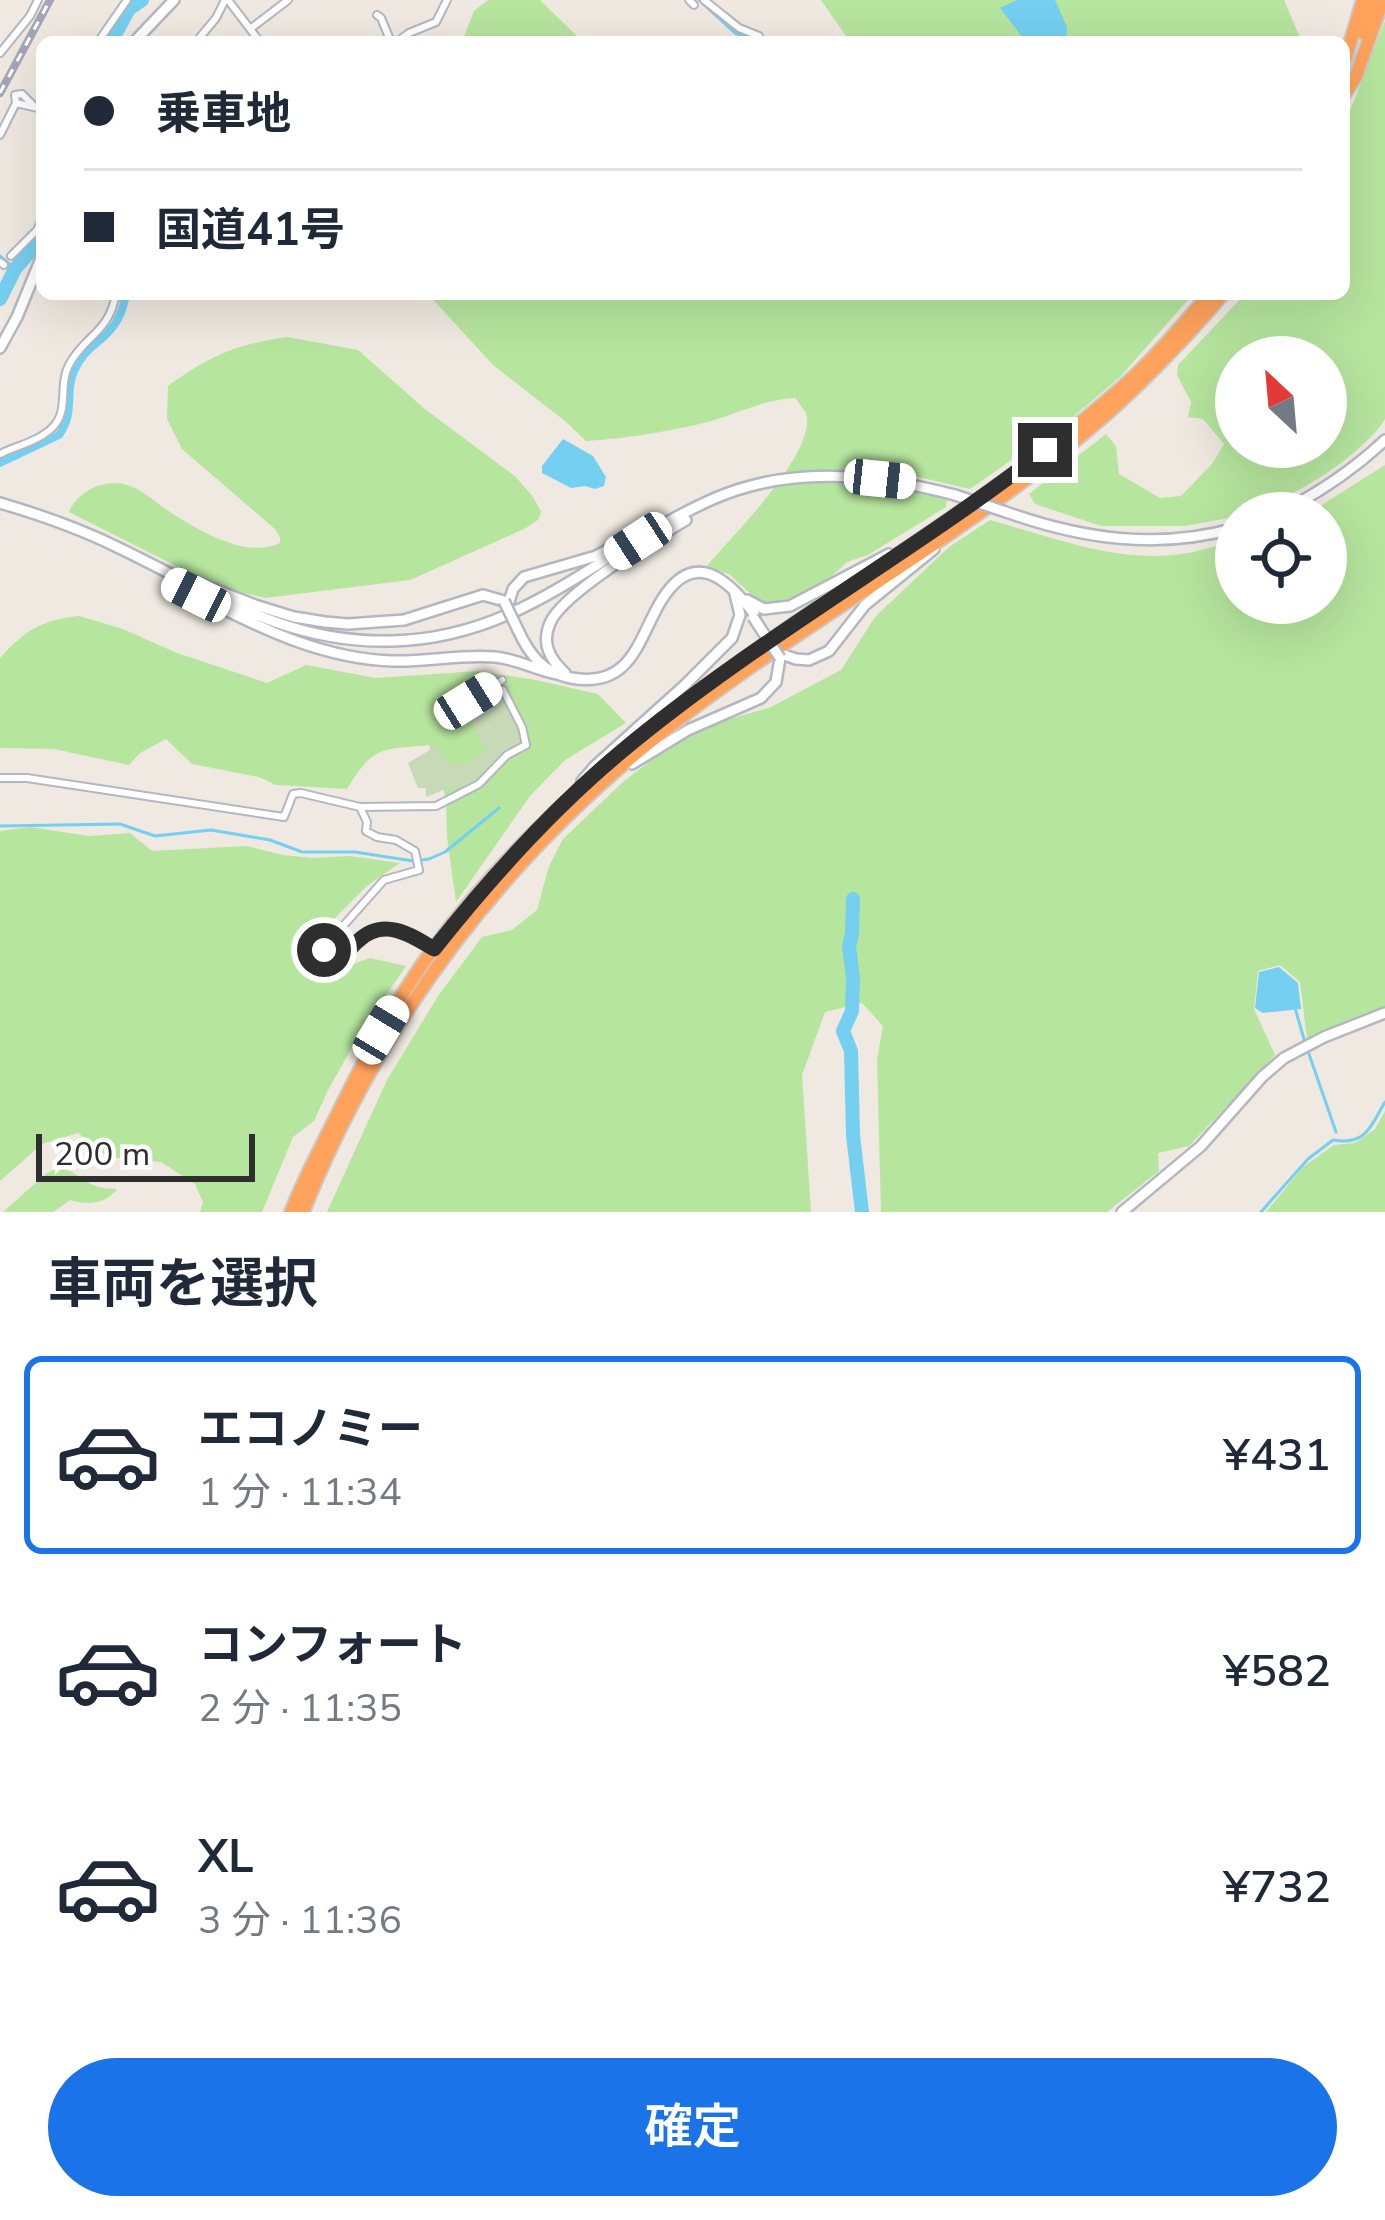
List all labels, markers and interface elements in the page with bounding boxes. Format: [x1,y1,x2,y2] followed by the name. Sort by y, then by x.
[156,84,291,145] text: 乗車地
[156,200,345,261] text: 国道41号
[1215,336,1347,468] north arrow
[1215,336,1347,624] map controls
[1018,423,1072,477] route end
[842,457,918,501] car
[1215,492,1347,624] button: locate
[598,506,678,576] car
[156,563,236,627] car
[428,667,508,735] car
[297,923,351,977] route start
[347,990,415,1070] car
[36,1128,255,1181] scale bar
[54,1132,150,1177] text: 200 m
[48,1247,318,1321] text: 車両を選択
[198,1399,423,1460] text: エコノミー
[54,1401,162,1509] icon: car
[1223,1425,1331,1486] text: ¥431
[198,1466,402,1519] text: 1 分 · 11:34
[198,1615,467,1676] text: コンフォート
[54,1617,162,1725] icon: car
[1223,1641,1331,1702] text: ¥582
[198,1682,402,1735] text: 2 分 · 11:35
[198,1827,254,1888] text: XL
[54,1833,162,1941] icon: car
[1223,1857,1331,1918] text: ¥732
[198,1894,402,1947] text: 3 分 · 11:36
[48,2058,1337,2196] button: 確定

